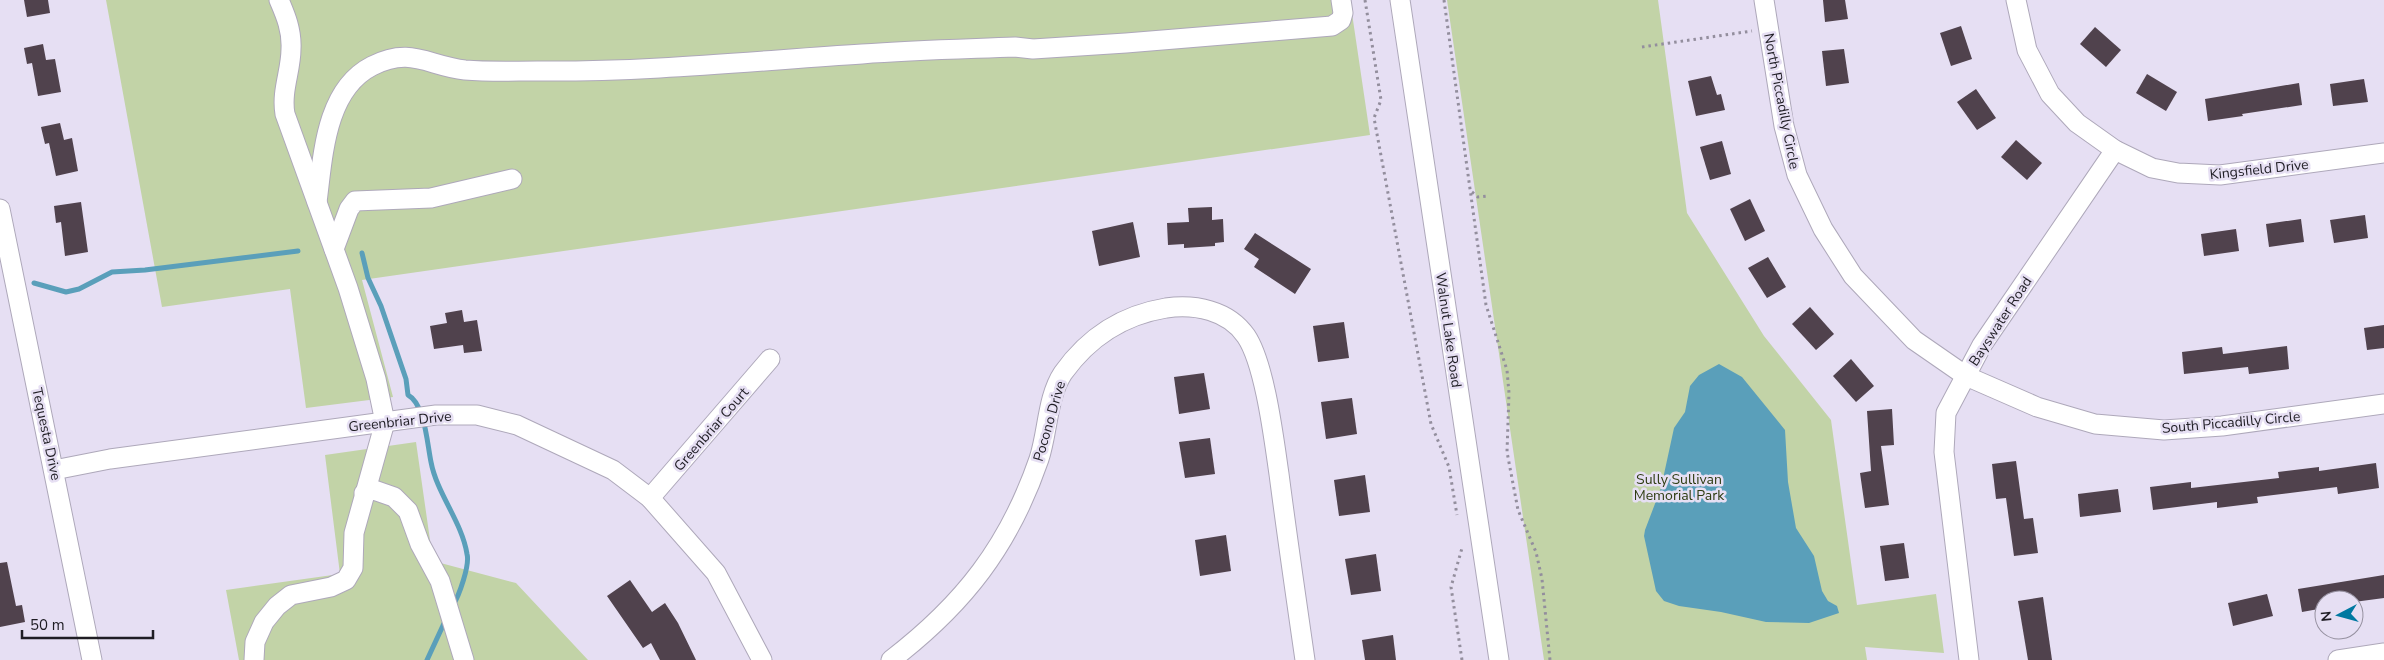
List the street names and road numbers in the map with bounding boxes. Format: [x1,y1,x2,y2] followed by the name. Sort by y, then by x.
[1759,31,1804,171] street label: North Piccadilly Circle
[2209,155,2309,184] street label: Kingsfield Drive
[1431,271,1466,389] street label: Walnut Lake Road
[1964,273,2036,370] street label: Bayswater Road
[1029,379,1070,464] street label: Pocono Drive
[670,383,753,475] street label: Greenbriar Court
[27,386,66,482] street label: Tequesta Drive
[348,407,453,436] street label: Greenbriar Drive
[2161,407,2301,438] street label: South Piccadilly Circle

